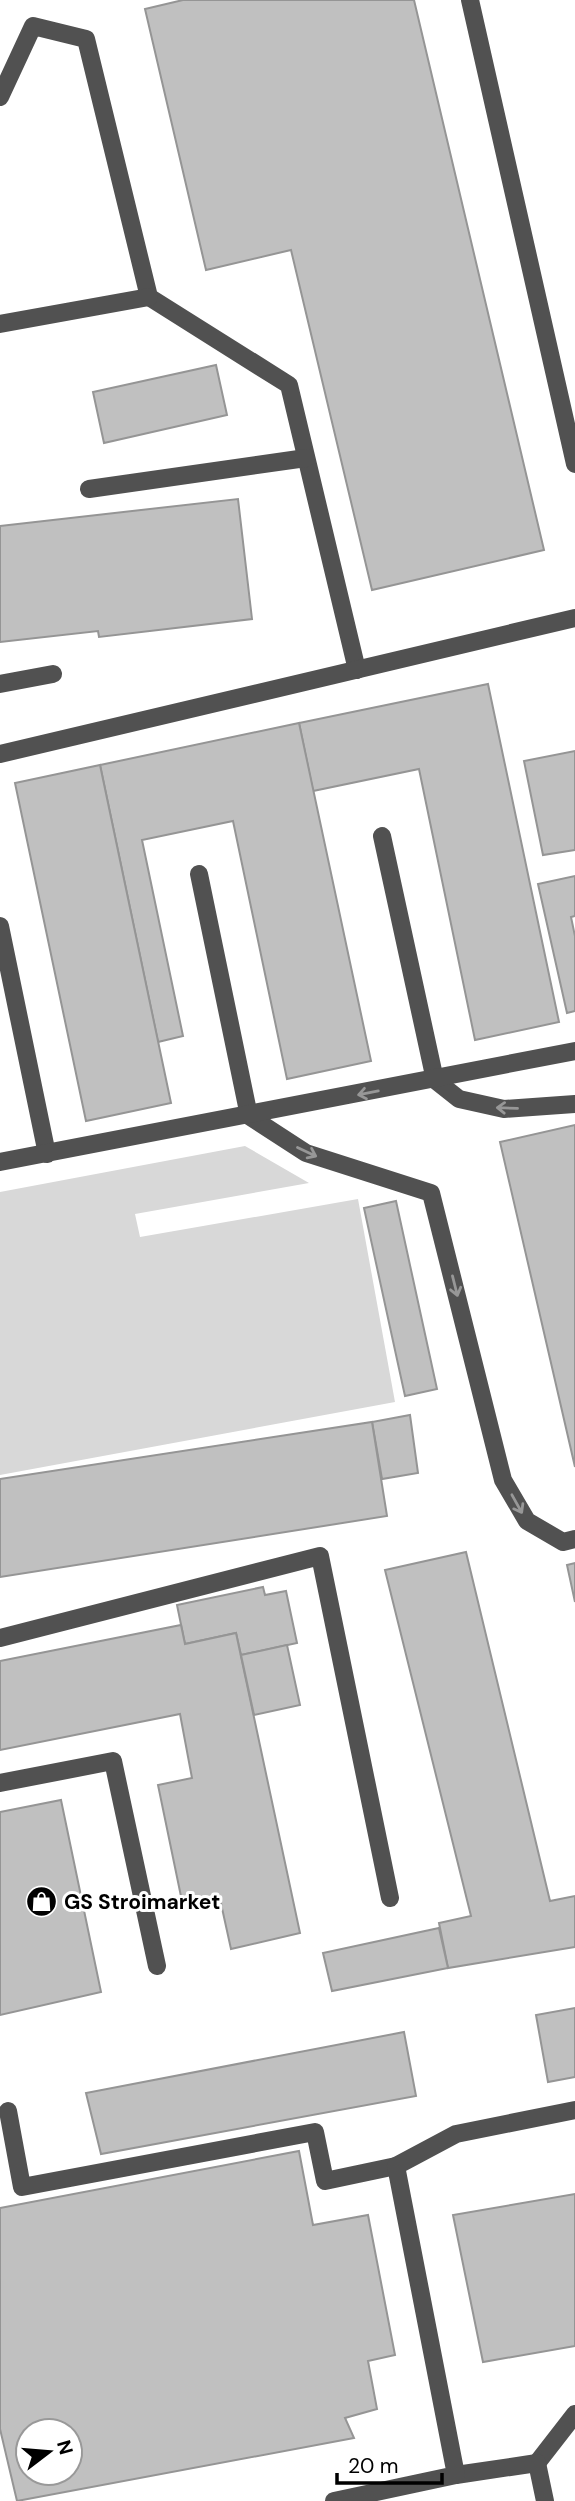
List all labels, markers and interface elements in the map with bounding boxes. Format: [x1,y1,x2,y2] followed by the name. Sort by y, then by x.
[357,1086,380,1100] one-way arrow
[496,1101,519,1114] one-way arrow
[296,1145,317,1159] one-way arrow
[449,1275,462,1297] one-way arrow
[510,1494,524,1514] one-way arrow
[24,1885,58,1919] shop icon: GS Stroimarket
[64,1888,220,1916] place label: GS Stroimarket
[14,2417,84,2487] north arrow
[51,2437,79,2458] text: N
[337,2442,442,2486] scale bar
[348,2452,399,2480] text: 20 m

